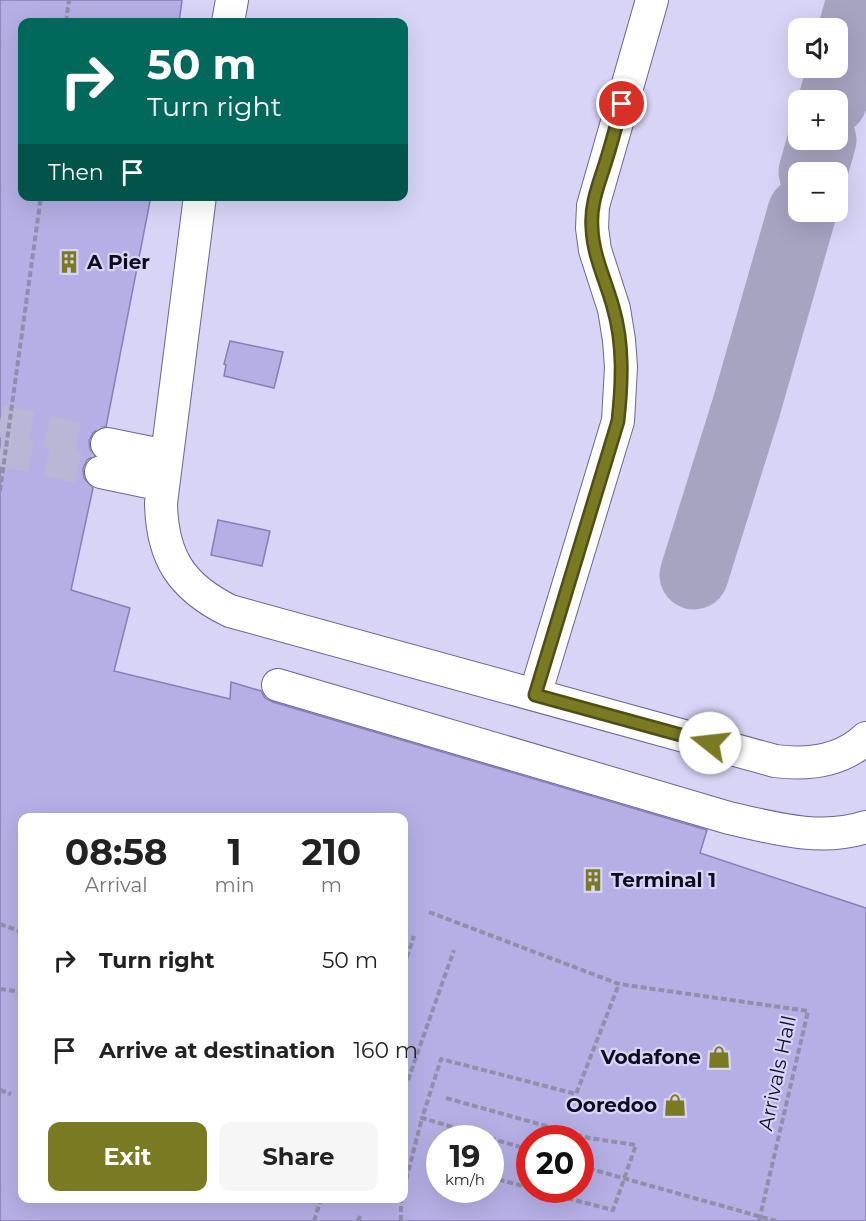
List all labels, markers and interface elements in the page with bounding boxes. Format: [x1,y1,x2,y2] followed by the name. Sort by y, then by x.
[788,18,848,222] map controls
[788,18,848,78] button: sound
[147,38,256,90] text: 50 m
[48,42,126,120] icon: right
[596,78,647,129] pin
[605,87,638,120] icon: arrive
[147,90,282,123] text: Turn right
[788,90,848,150] button: +
[116,156,149,189] icon: arrive
[48,159,104,186] text: Then
[788,162,848,222] button: −
[56,249,82,275] building icon: A Pier
[86,250,150,274] place label: A Pier
[678,711,742,775] position arrow
[65,830,168,874] text: 08:58
[227,830,242,874] text: 1
[301,830,361,874] text: 210
[580,867,606,893] building icon: Terminal 1
[611,868,716,892] place label: Terminal 1
[85,873,148,897] text: Arrival
[214,873,255,897] text: min
[321,873,342,897] text: m
[48,944,81,977] icon: right
[99,947,214,974] text: Turn right
[322,947,378,974] text: 50 m
[753,1013,801,1133] street label: Arrivals Hall
[48,1034,81,1067] icon: arrive
[99,1037,335,1064] text: Arrive at destination
[353,1037,418,1064] text: 160 m
[706,1044,732,1070] shop icon: Vodafone
[600,1045,701,1069] place label: Vodafone
[662,1092,688,1118] shop icon: Ooredoo
[566,1093,657,1117] place label: Ooredoo
[48,1122,207,1191] button: Exit
[219,1122,378,1191] button: Share
[516,1125,594,1203] speed limit sign: 20
[450,1138,480,1175] text: 19
[445,1170,485,1189] text: km/h

